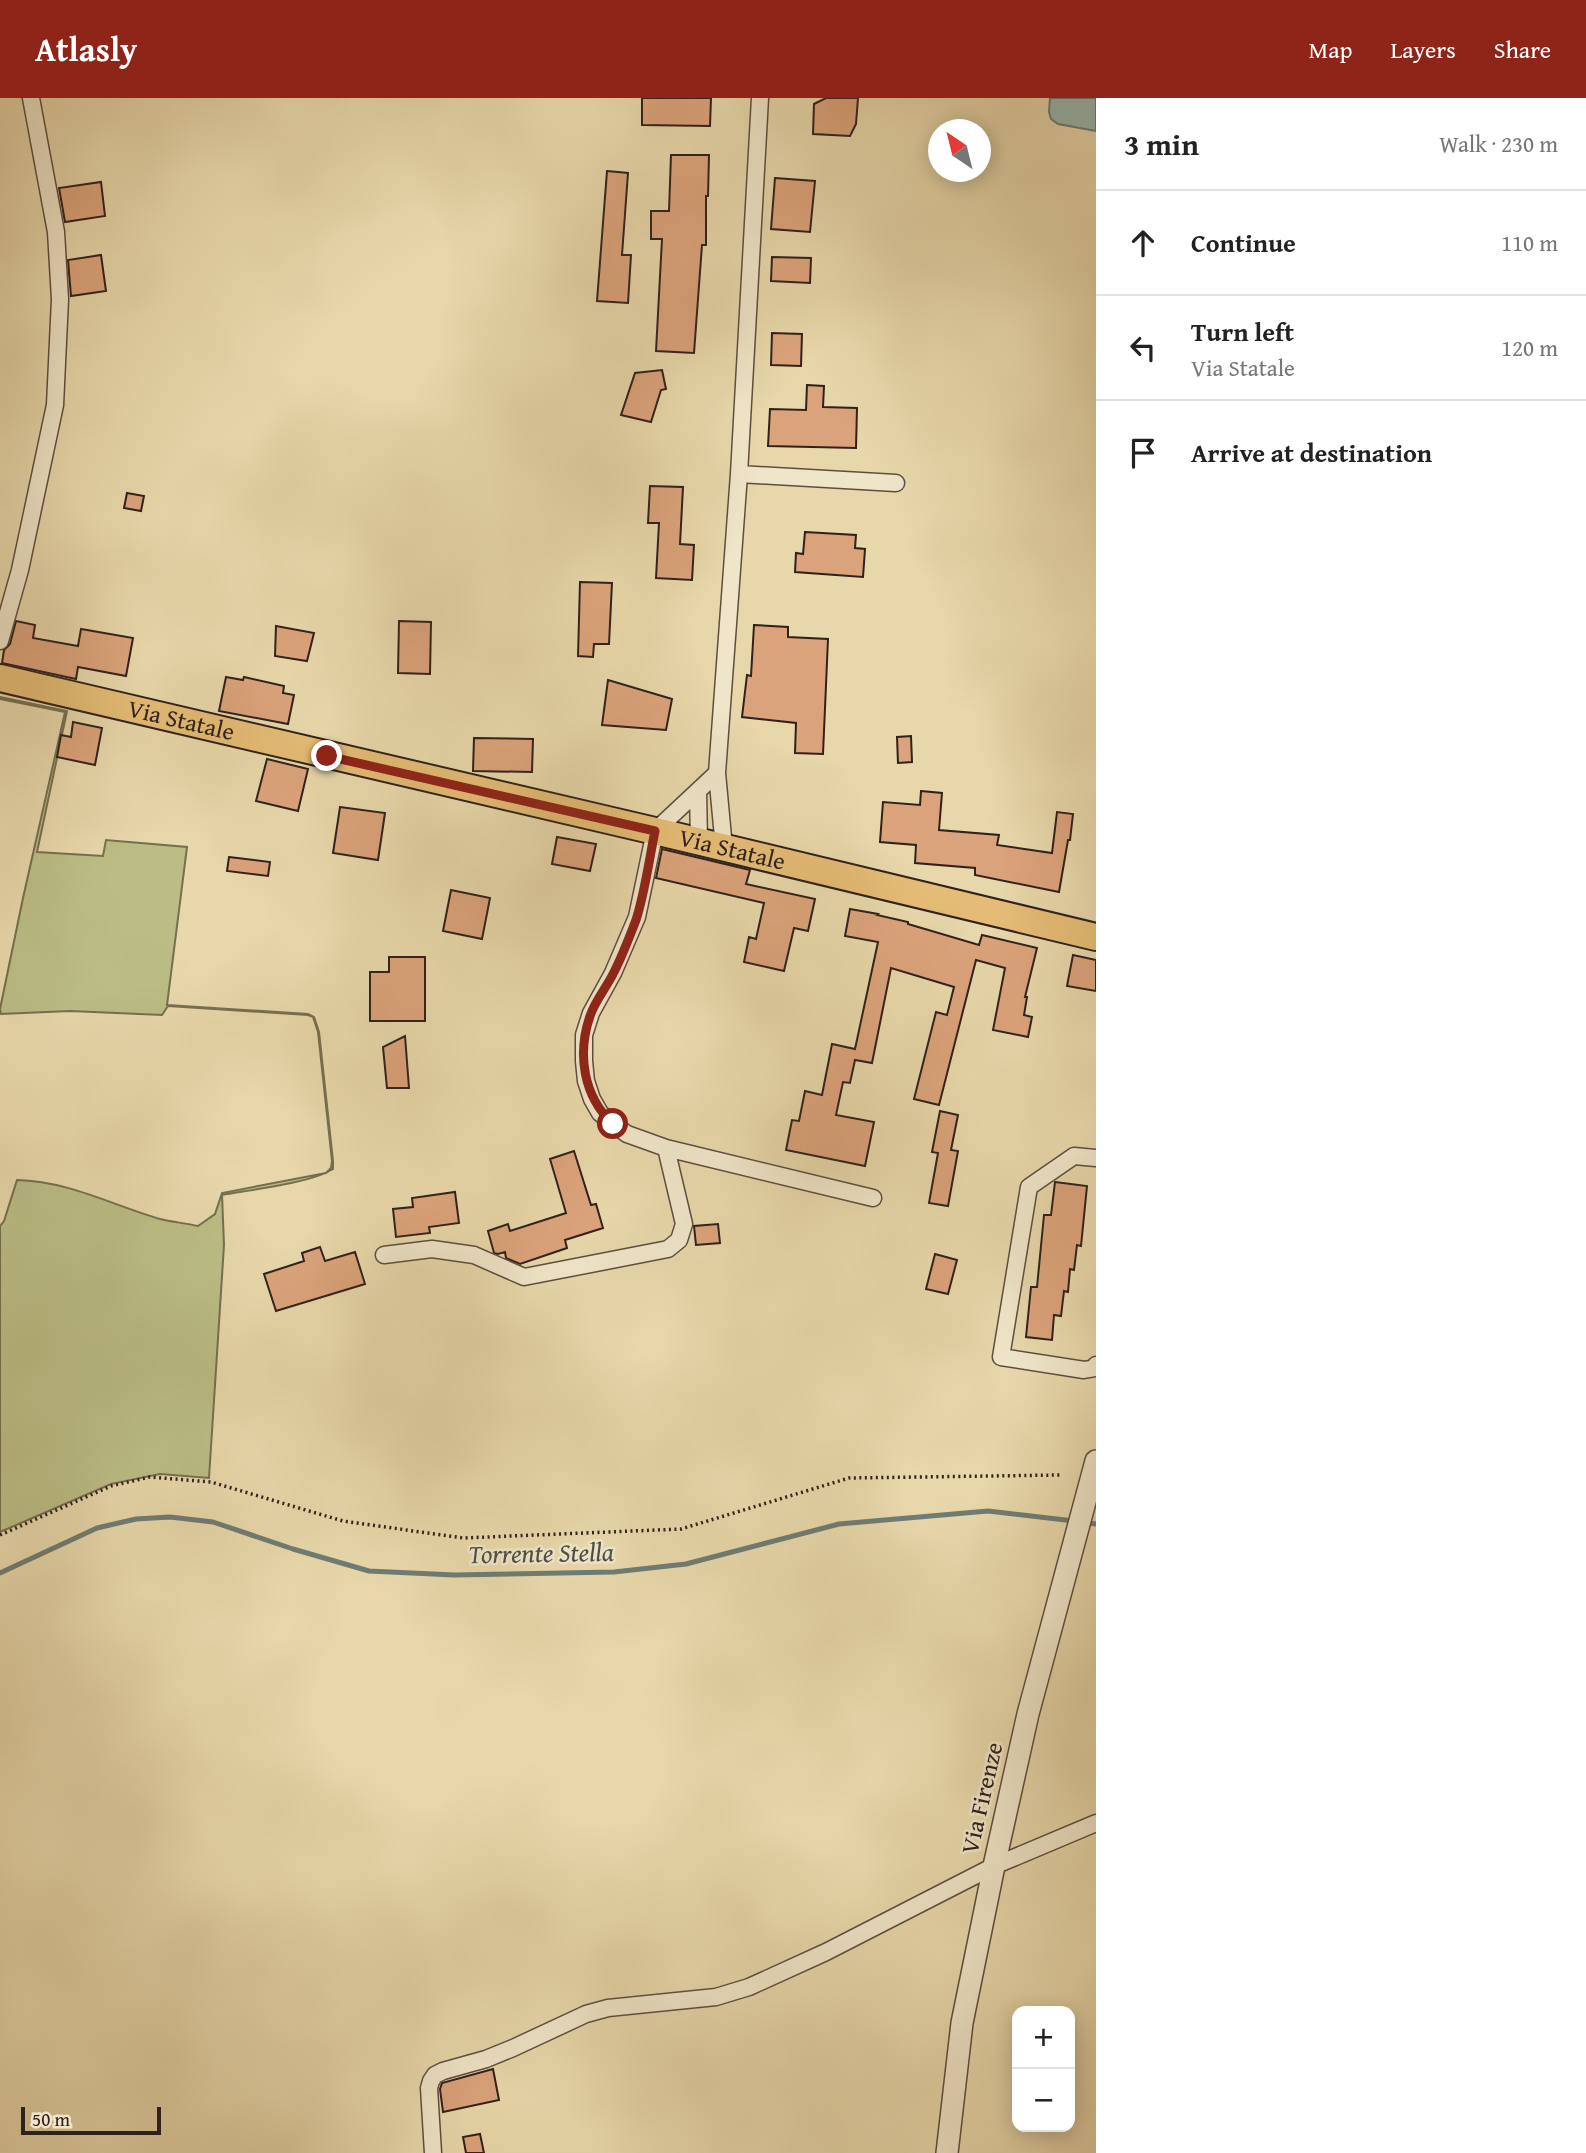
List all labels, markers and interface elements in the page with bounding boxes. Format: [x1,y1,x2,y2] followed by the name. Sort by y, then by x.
[35,25,137,73] text: Atlasly
[1309,32,1352,67] text: Map
[1390,32,1456,67] text: Layers
[1494,32,1551,67] text: Share
[928,119,991,182] north arrow
[1124,122,1199,166] text: 3 min
[1439,127,1558,160] text: Walk · 230 m
[1191,223,1296,262] text: Continue
[1124,224,1162,262] icon: ahead
[1501,226,1558,259] text: 110 m
[1191,312,1294,351] text: Turn left
[1124,329,1162,367] icon: left
[1501,331,1558,364] text: 120 m
[1191,351,1295,384] text: Via Statale
[1191,433,1432,472] text: Arrive at destination
[1124,434,1162,472] icon: arrive
[124,690,238,749] street label: Via Statale
[311,740,342,771] route end
[675,819,789,879] street label: Via Statale
[597,1108,628,1139] route start
[468,1532,614,1573] water label: Torrente Stella
[952,1739,1011,1857] street label: Via Firenze
[1012,2006,1075,2132] map controls
[1012,2006,1075,2069] button: +
[1012,2069,1075,2132] button: −
[21,2104,161,2136] scale bar
[32,2105,70,2133] text: 50 m

